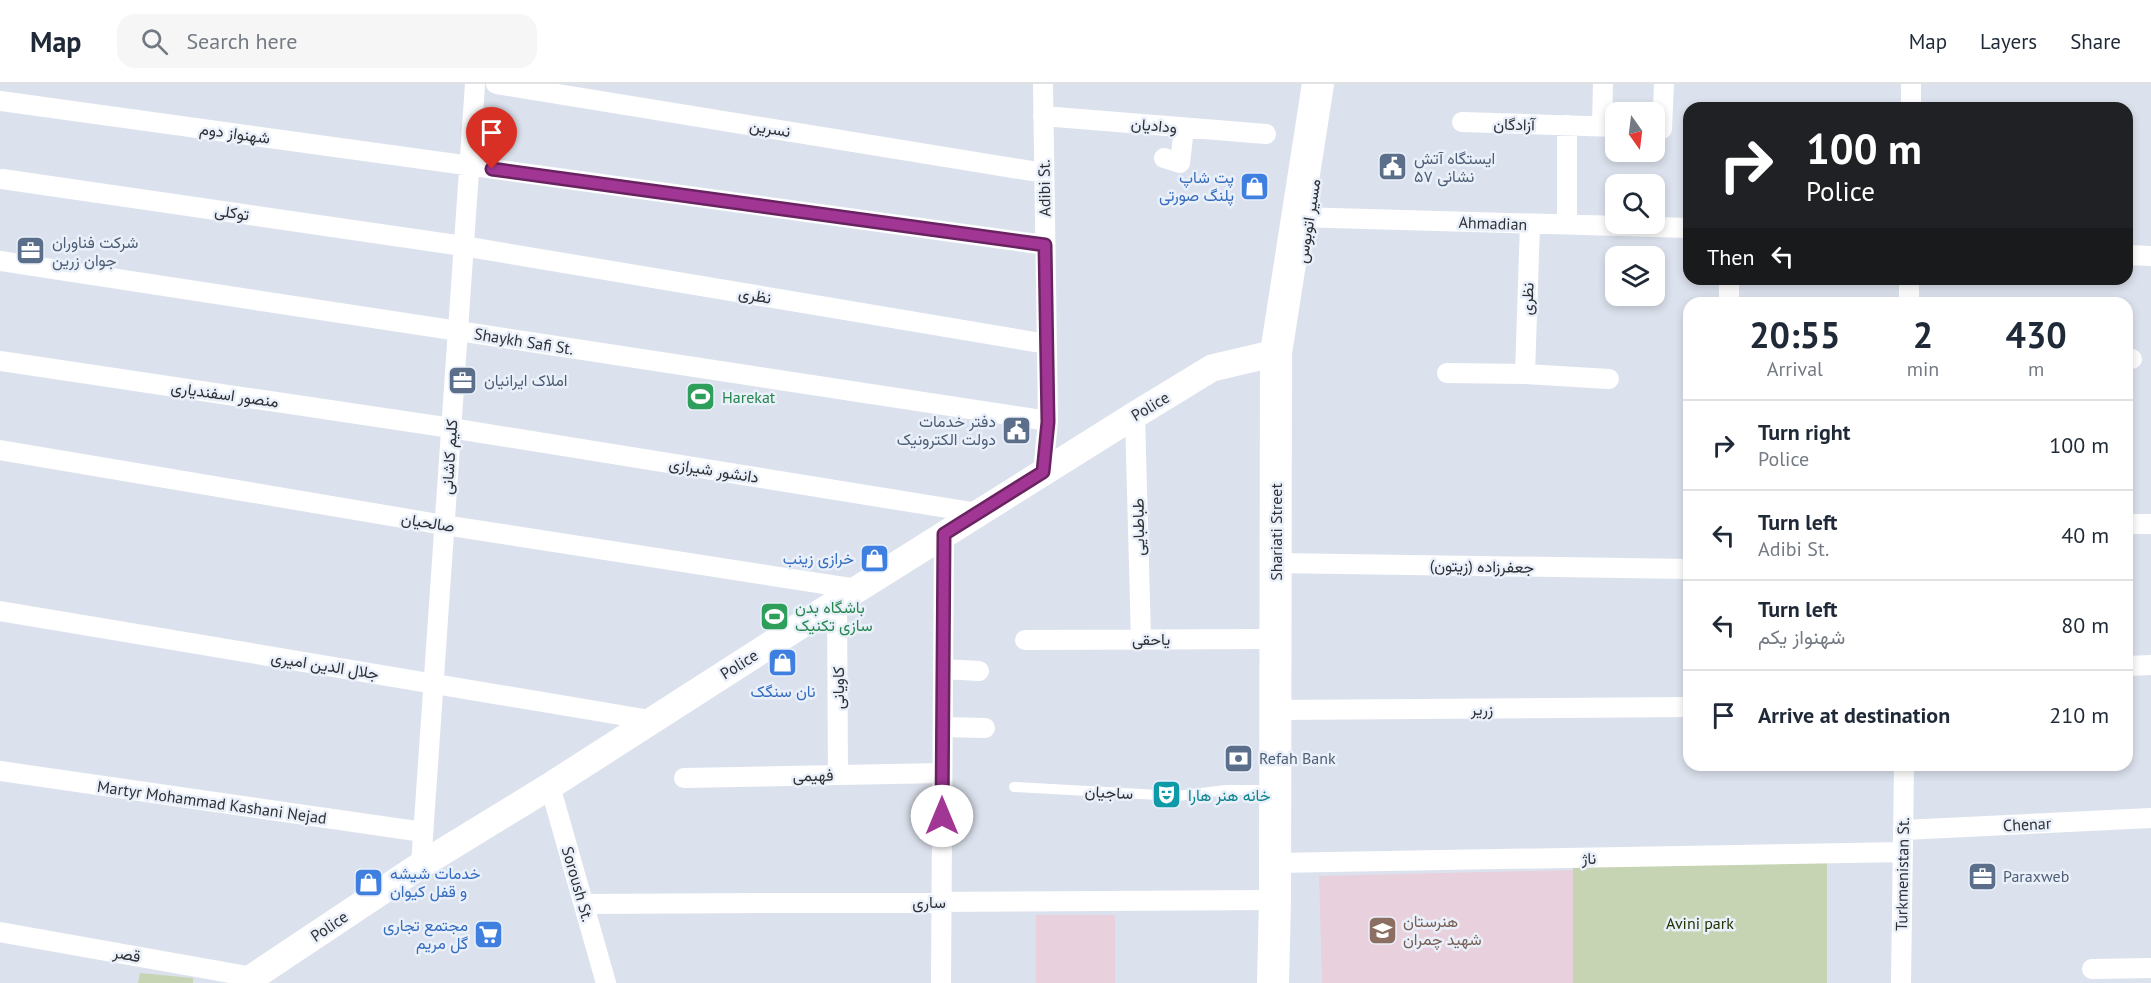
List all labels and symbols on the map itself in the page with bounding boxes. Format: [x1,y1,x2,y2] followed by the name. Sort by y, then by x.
[1605,102,1665,162] north arrow
[466,107,517,169] pin
[1130,113,1178,138] street label: ودادیان
[1493,114,1536,135] street label: آزادگان
[748,115,792,142] street label: نسرین
[198,118,271,149] street label: شهنواز دوم
[1414,148,1495,187] place label: ایستگاه آتش نشانی ۵۷
[1377,151,1409,183] public building icon: ایستگاه آتش نشانی ۵۷
[1034,159,1054,217] street label: Adibi St.
[1159,167,1234,207] place label: پت شاپ پلنگ صورتی
[1239,170,1271,202] shop icon: پت شاپ پلنگ صورتی
[1291,177,1326,265] street label: مسیر اتوبوس
[213,200,251,225] street label: توکلی
[1458,212,1528,234] street label: Ahmadian
[52,232,138,271] place label: شرکت فناوران جوان زرین
[15,235,47,267] office icon: شرکت فناوران جوان زرین
[737,282,773,309] street label: نظری
[1516,282,1539,316] street label: نظری
[473,323,575,359] street label: Shaykh Safi St.
[447,364,479,396] office icon: املاک ایرانیان
[484,370,568,391] place label: املاک ایرانیان
[170,377,280,412] street label: منصور اسفندیاری
[685,381,717,413] sports icon: Harekat
[722,387,776,407] place label: Harekat
[1127,387,1173,425] street label: Police
[897,411,996,450] place label: دفتر خدمات دولت الکترونیک
[1001,414,1033,446] public building icon: دفتر خدمات دولت الکترونیک
[436,419,463,495] street label: کلیم کاشانی
[667,453,760,488] street label: دانشور شیرازی
[1266,483,1286,581] street label: Shariati Street
[1127,498,1150,556] street label: طباطبایی
[400,508,456,536] street label: صالحیان
[859,542,891,574] shop icon: خرازی زینب
[783,548,854,569] place label: خرازی زینب
[1430,555,1535,578] street label: جعفرزاده (زیتون)
[795,597,873,636] place label: باشگاه بدن سازی تکنیک
[758,600,790,632] sports icon: باشگاه بدن سازی تکنیک
[1132,629,1170,650] street label: یاحقی
[716,645,762,683] street label: Police
[269,647,381,684] street label: جلال الدین امیری
[767,647,799,679] shop icon: نان سنگک
[828,667,849,709] street label: کاویانی
[750,681,816,701] place label: نان سنگک
[1470,699,1493,720] street label: زریر
[1222,742,1254,774] bank icon: Refah Bank
[1259,748,1336,768] place label: Refah Bank
[792,765,834,786] street label: فهیمی
[96,776,328,828] street label: Martyr Mohammad Kashani Nejad
[1151,779,1183,811] theatre icon: خانه هنر هارا
[1084,781,1134,803] street label: ساجیان
[910,784,974,848] position arrow
[1188,785,1271,806] place label: خانه هنر هارا
[2002,813,2052,835] street label: Chenar
[1891,817,1913,931] street label: Turkmenistan St.
[558,844,598,924] street label: Soroush St.
[1581,848,1596,869] street label: ناژ
[1966,860,1998,892] office icon: Paraxweb
[390,863,481,902] place label: خدمات شیشه و قفل کیوان
[353,866,385,898] shop icon: خدمات شیشه و قفل کیوان
[2003,866,2069,886] place label: Paraxweb
[912,892,946,913] street label: ساری
[306,906,352,946] street label: Police
[1403,911,1482,951] place label: هنرستان شهید چمران
[1666,913,1734,933] park label: Avini park
[1366,914,1398,946] school or university icon: هنرستان شهید چمران
[383,915,468,954] place label: مجتمع تجاری گل مریم
[473,918,505,950] supermarket icon: مجتمع تجاری گل مریم
[111,942,142,967] street label: قصر

